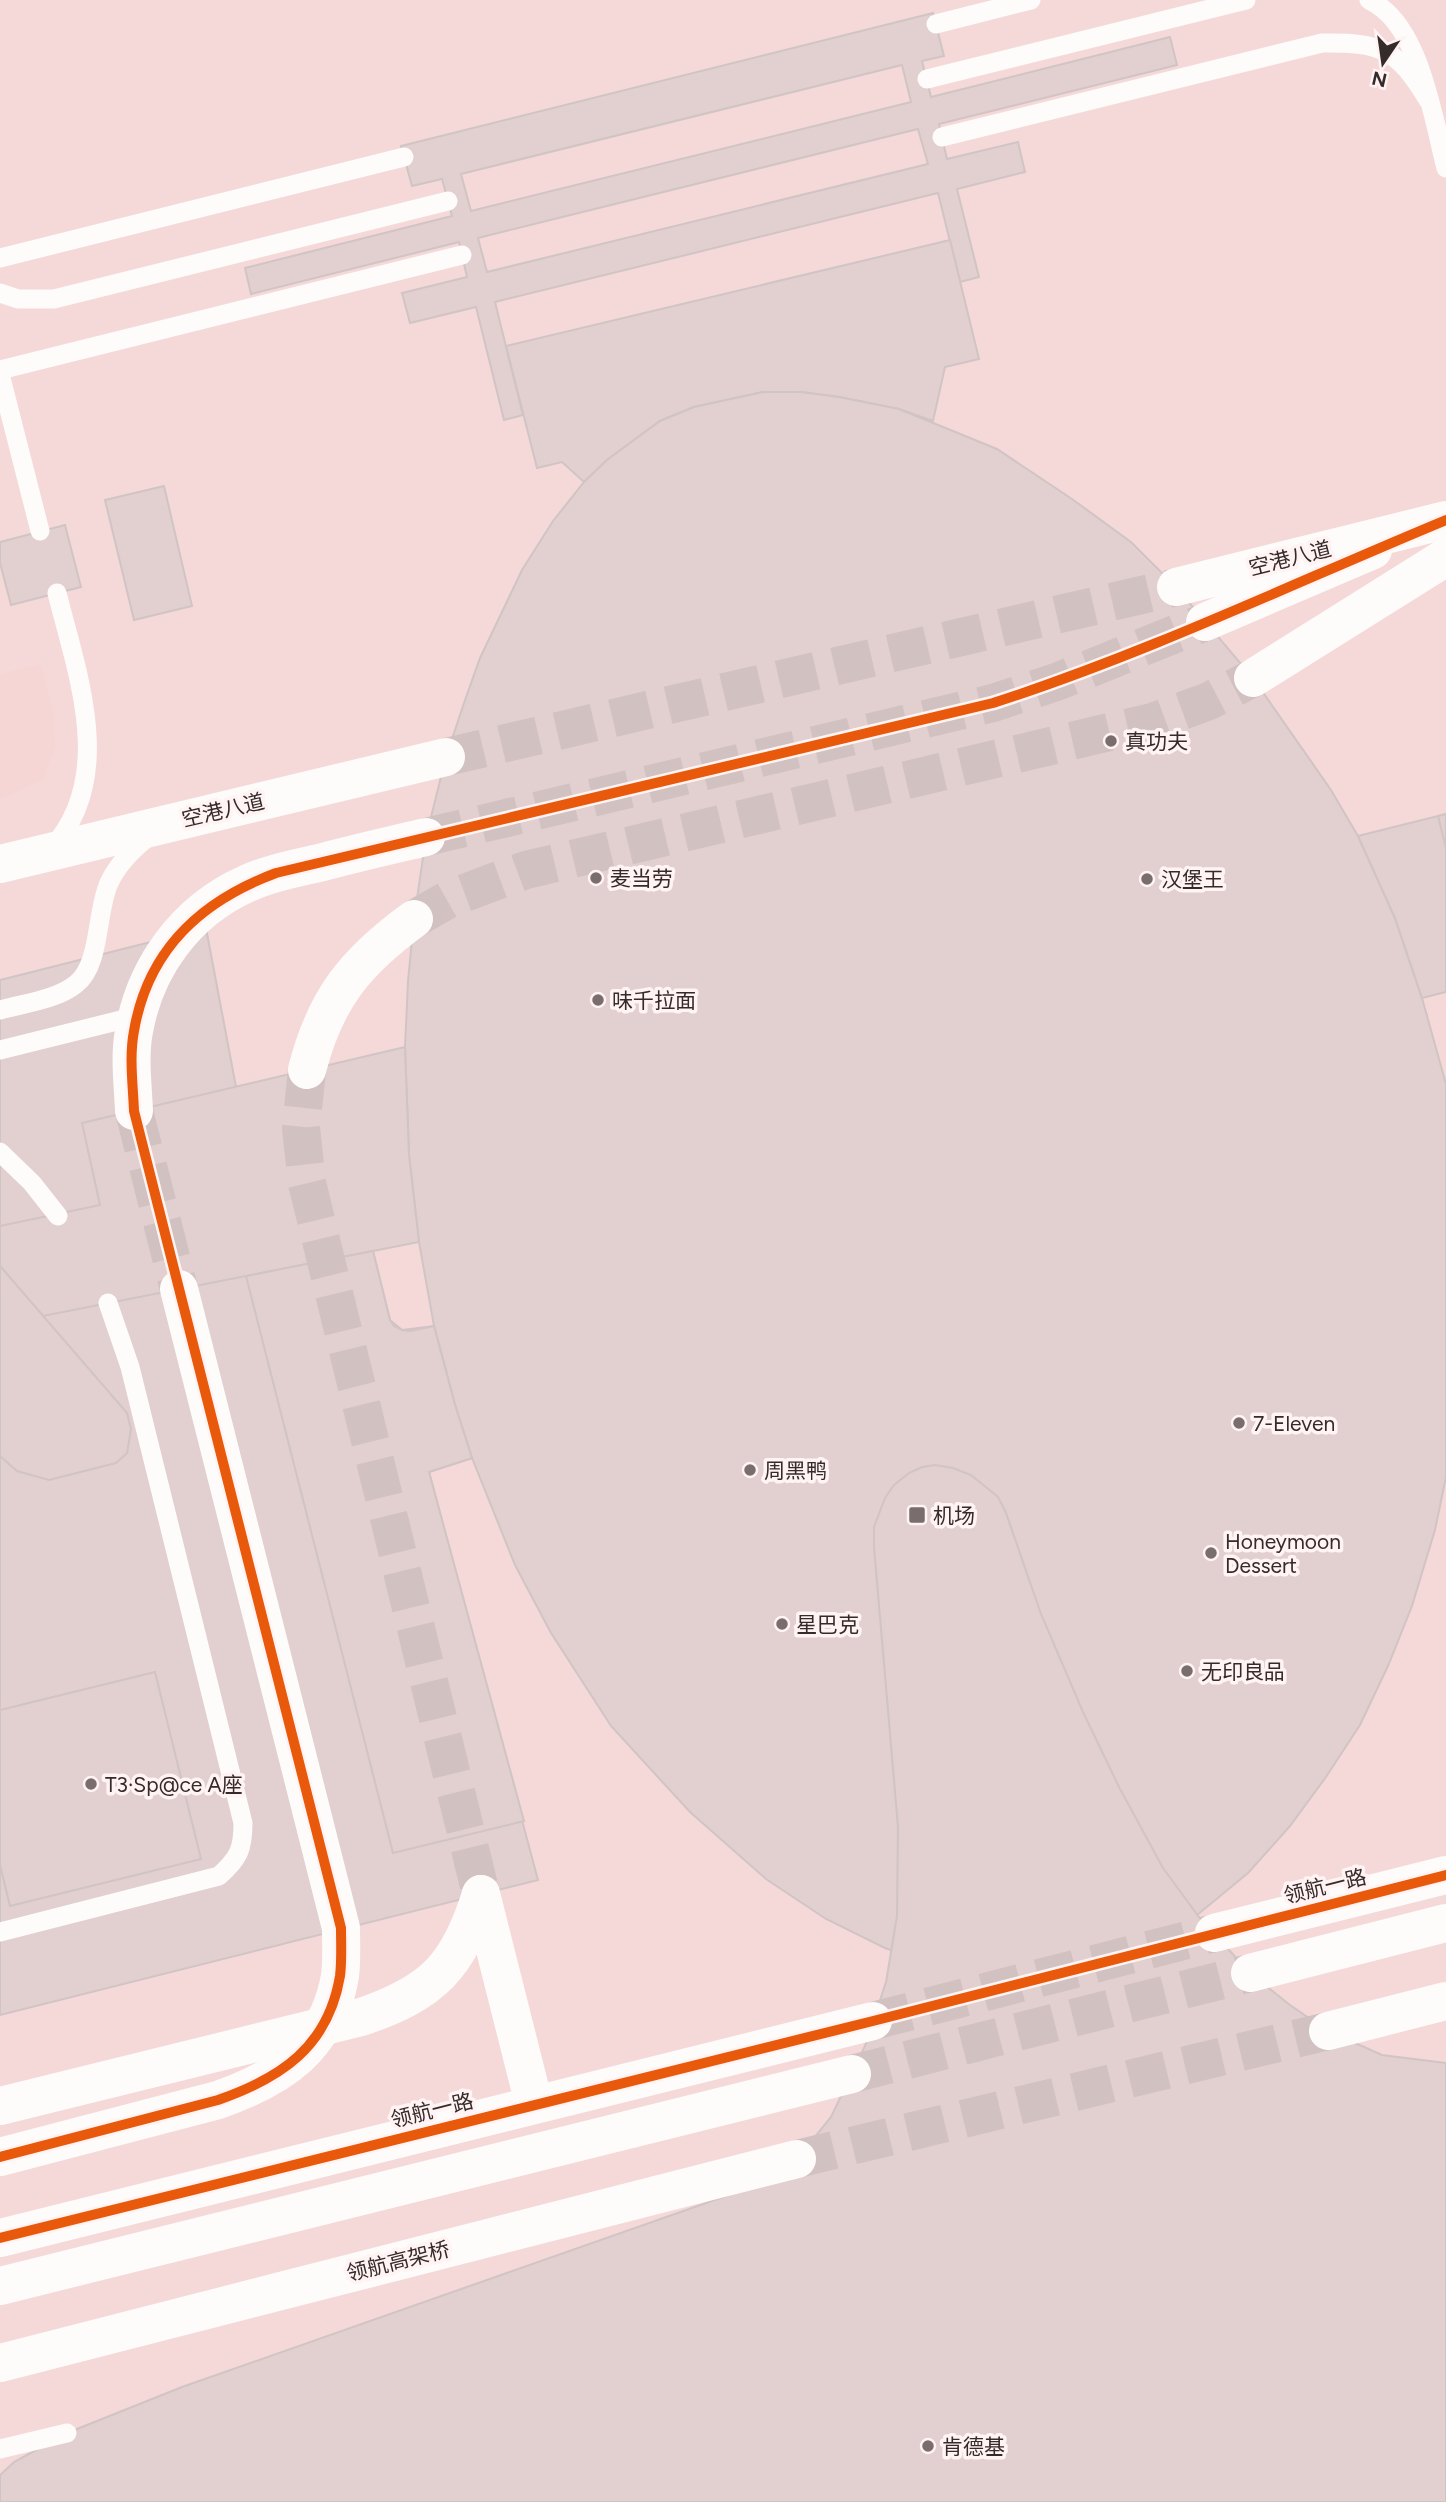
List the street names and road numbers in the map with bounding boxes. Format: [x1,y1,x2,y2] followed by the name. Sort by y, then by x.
[1246,536,1334,580] street label: 空港八道
[179,788,267,832] street label: 空港八道
[1281,1864,1369,1908] street label: 领航一路
[388,2088,476,2132] street label: 领航一路
[344,2236,452,2286] street label: 领航高架桥

